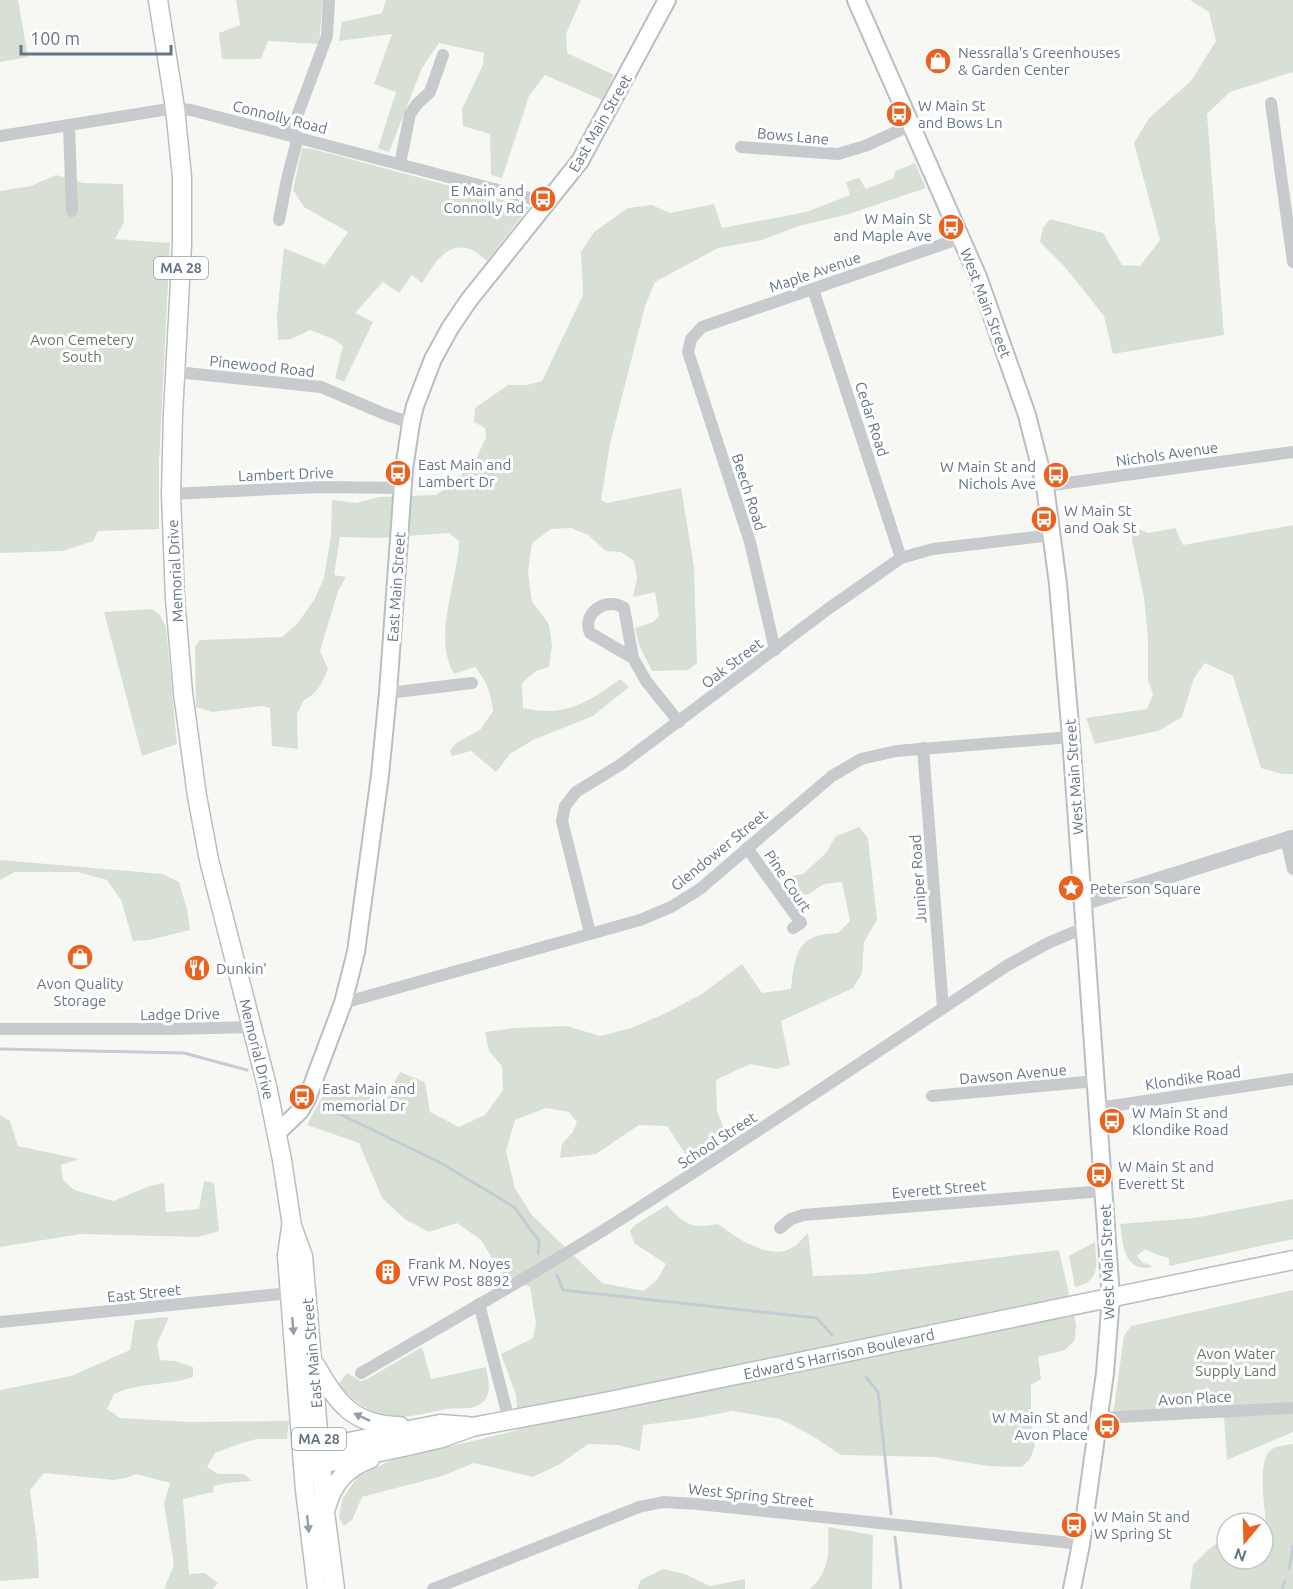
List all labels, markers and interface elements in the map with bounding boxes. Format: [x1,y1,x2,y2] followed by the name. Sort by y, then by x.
[21,18,171,56] scale bar
[30,28,80,48] text: 100 m
[958,44,1120,78] place label: Nessralla's Greenhouses & Garden Center
[923,46,953,76] shop icon: Nessralla's Greenhouses & Garden Center
[565,71,635,175] street label: East Main Street
[231,97,329,137] street label: Connolly Road
[918,97,1003,131] place label: W Main St and Bows Ln
[884,99,914,129] bus stop icon: W Main St and Bows Ln
[756,124,830,148] street label: Bows Lane
[444,182,524,216] place label: E Main and Connolly Rd
[528,184,558,214] bus stop icon: E Main and Connolly Rd
[833,210,932,244] place label: W Main St and Maple Ave
[936,212,966,242] bus stop icon: W Main St and Maple Ave
[957,246,1015,360] street label: West Main Street
[767,248,863,296] street label: Maple Avenue
[154,257,208,279] road number: MA 28
[30,331,134,365] park label: Avon Cemetery South
[209,352,315,380] street label: Pinewood Road
[852,379,892,459] street label: Cedar Road
[1115,438,1219,470] street label: Nichols Avenue
[729,452,769,532] street label: Beech Road
[418,456,511,490] place label: East Main and Lambert Dr
[383,458,413,488] bus stop icon: East Main and Lambert Dr
[940,458,1036,492] place label: W Main St and Nichols Ave
[1041,460,1071,490] bus stop icon: W Main St and Nichols Ave
[238,464,334,484] street label: Lambert Drive
[1064,502,1137,536] place label: W Main St and Oak St
[1029,504,1059,534] bus stop icon: W Main St and Oak St
[164,519,186,623] street label: Memorial Drive
[384,531,408,643] street label: East Main Street
[698,634,766,692] street label: Oak Street
[1061,718,1087,835] street label: West Main Street
[667,806,771,894] street label: Glendower Street
[906,834,930,924] street label: Juniper Road
[761,847,815,915] street label: Pine Court
[1056,873,1086,903] place icon: Peterson Square
[1090,880,1201,897] place label: Peterson Square
[65,942,95,972] shop icon: Avon Quality Storage
[182,953,212,983] restaurant icon: Dunkin'
[216,960,267,977] place label: Dunkin'
[37,975,123,1009] place label: Avon Quality Storage
[236,997,278,1101] street label: Memorial Drive
[140,1005,220,1023] street label: Ladge Drive
[959,1061,1067,1087] street label: Dawson Avenue
[1144,1063,1242,1093] street label: Klondike Road
[322,1080,415,1114] place label: East Main and memorial Dr
[287,1082,317,1112] bus stop icon: East Main and memorial Dr
[1132,1104,1228,1138] place label: W Main St and Klondike Road
[1097,1106,1127,1136] bus stop icon: W Main St and Klondike Road
[675,1108,760,1172] street label: School Street
[1118,1158,1214,1192] place label: W Main St and Everett St
[1084,1160,1114,1190] bus stop icon: W Main St and Everett St
[891,1176,987,1202] street label: Everett Street
[1096,1204,1118,1320] street label: West Main Street
[408,1255,510,1289] place label: Frank M. Noyes VFW Post 8892
[373,1257,403,1287] building icon: Frank M. Noyes VFW Post 8892
[106,1281,182,1305] street label: East Street
[299,1297,325,1409] street label: East Main Street
[288,1316,297,1335] one-way arrow
[742,1325,936,1383] street label: Edward S Harrison Boulevard
[1195,1345,1277,1379] park label: Avon Water Supply Land
[1158,1388,1232,1408] street label: Avon Place
[992,1409,1088,1443] place label: W Main St and Avon Place
[1092,1411,1122,1441] bus stop icon: W Main St and Avon Place
[354,1413,371,1422] one-way arrow
[292,1428,346,1450] road number: MA 28
[687,1480,815,1510] street label: West Spring Street
[1094,1508,1190,1542] place label: W Main St and W Spring St
[1059,1510,1089,1540] bus stop icon: W Main St and W Spring St
[1215,1511,1275,1571] north arrow
[303,1514,313,1533] one-way arrow
[1232,1545,1249,1566] text: N

